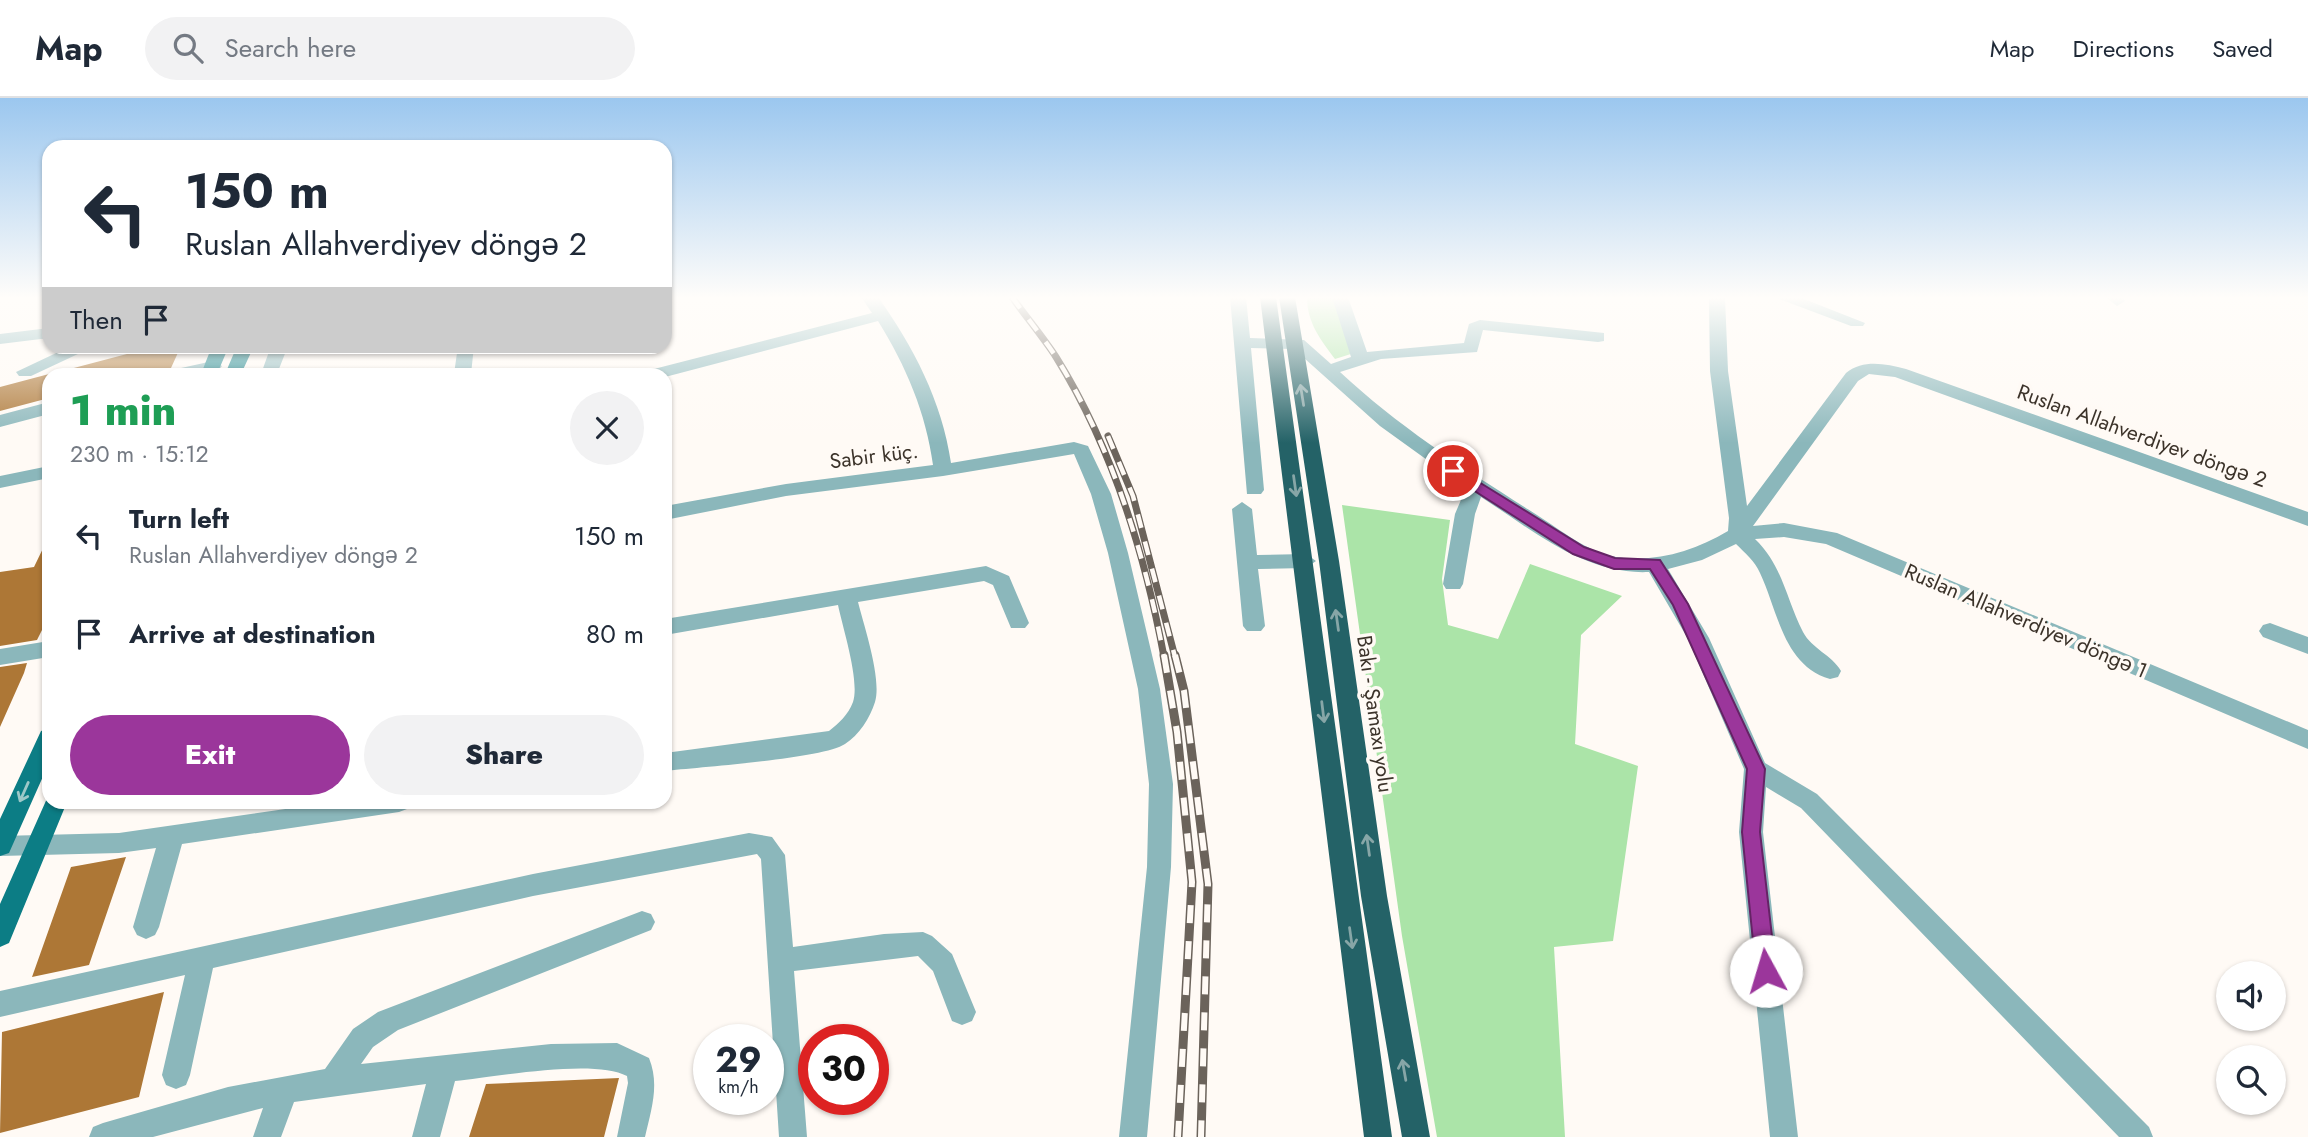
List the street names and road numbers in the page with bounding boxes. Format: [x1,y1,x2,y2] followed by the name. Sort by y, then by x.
[2013,377,2271,495] street label: Ruslan Allahverdiyev döngə 2
[828,436,920,476] street label: Sabir küç.
[1900,556,2152,686] street label: Ruslan Allahverdiyev döngə 1
[1349,633,1401,795] street label: Bakı - Şamaxı yolu

